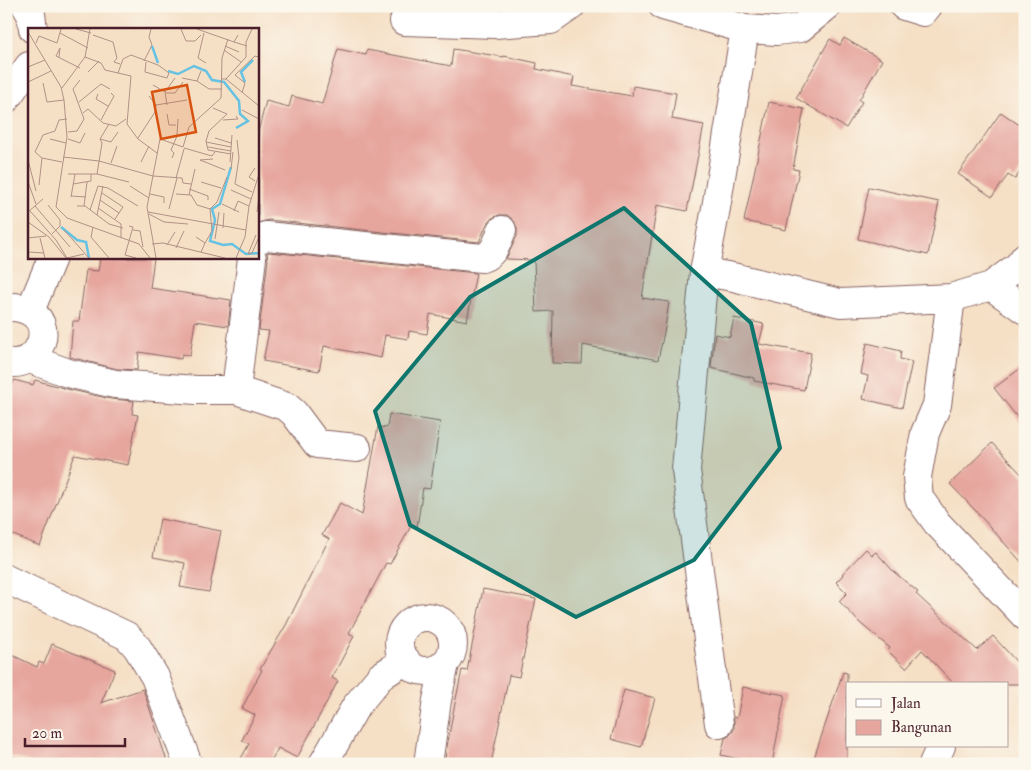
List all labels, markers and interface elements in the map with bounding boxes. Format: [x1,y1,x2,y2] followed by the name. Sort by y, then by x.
[28,28,259,259] inset map
[846,682,1008,748] legend
[890,694,921,714] text: Jalan
[25,715,125,747] scale bar
[891,718,952,737] text: Bangunan
[32,724,62,743] text: 20 m

